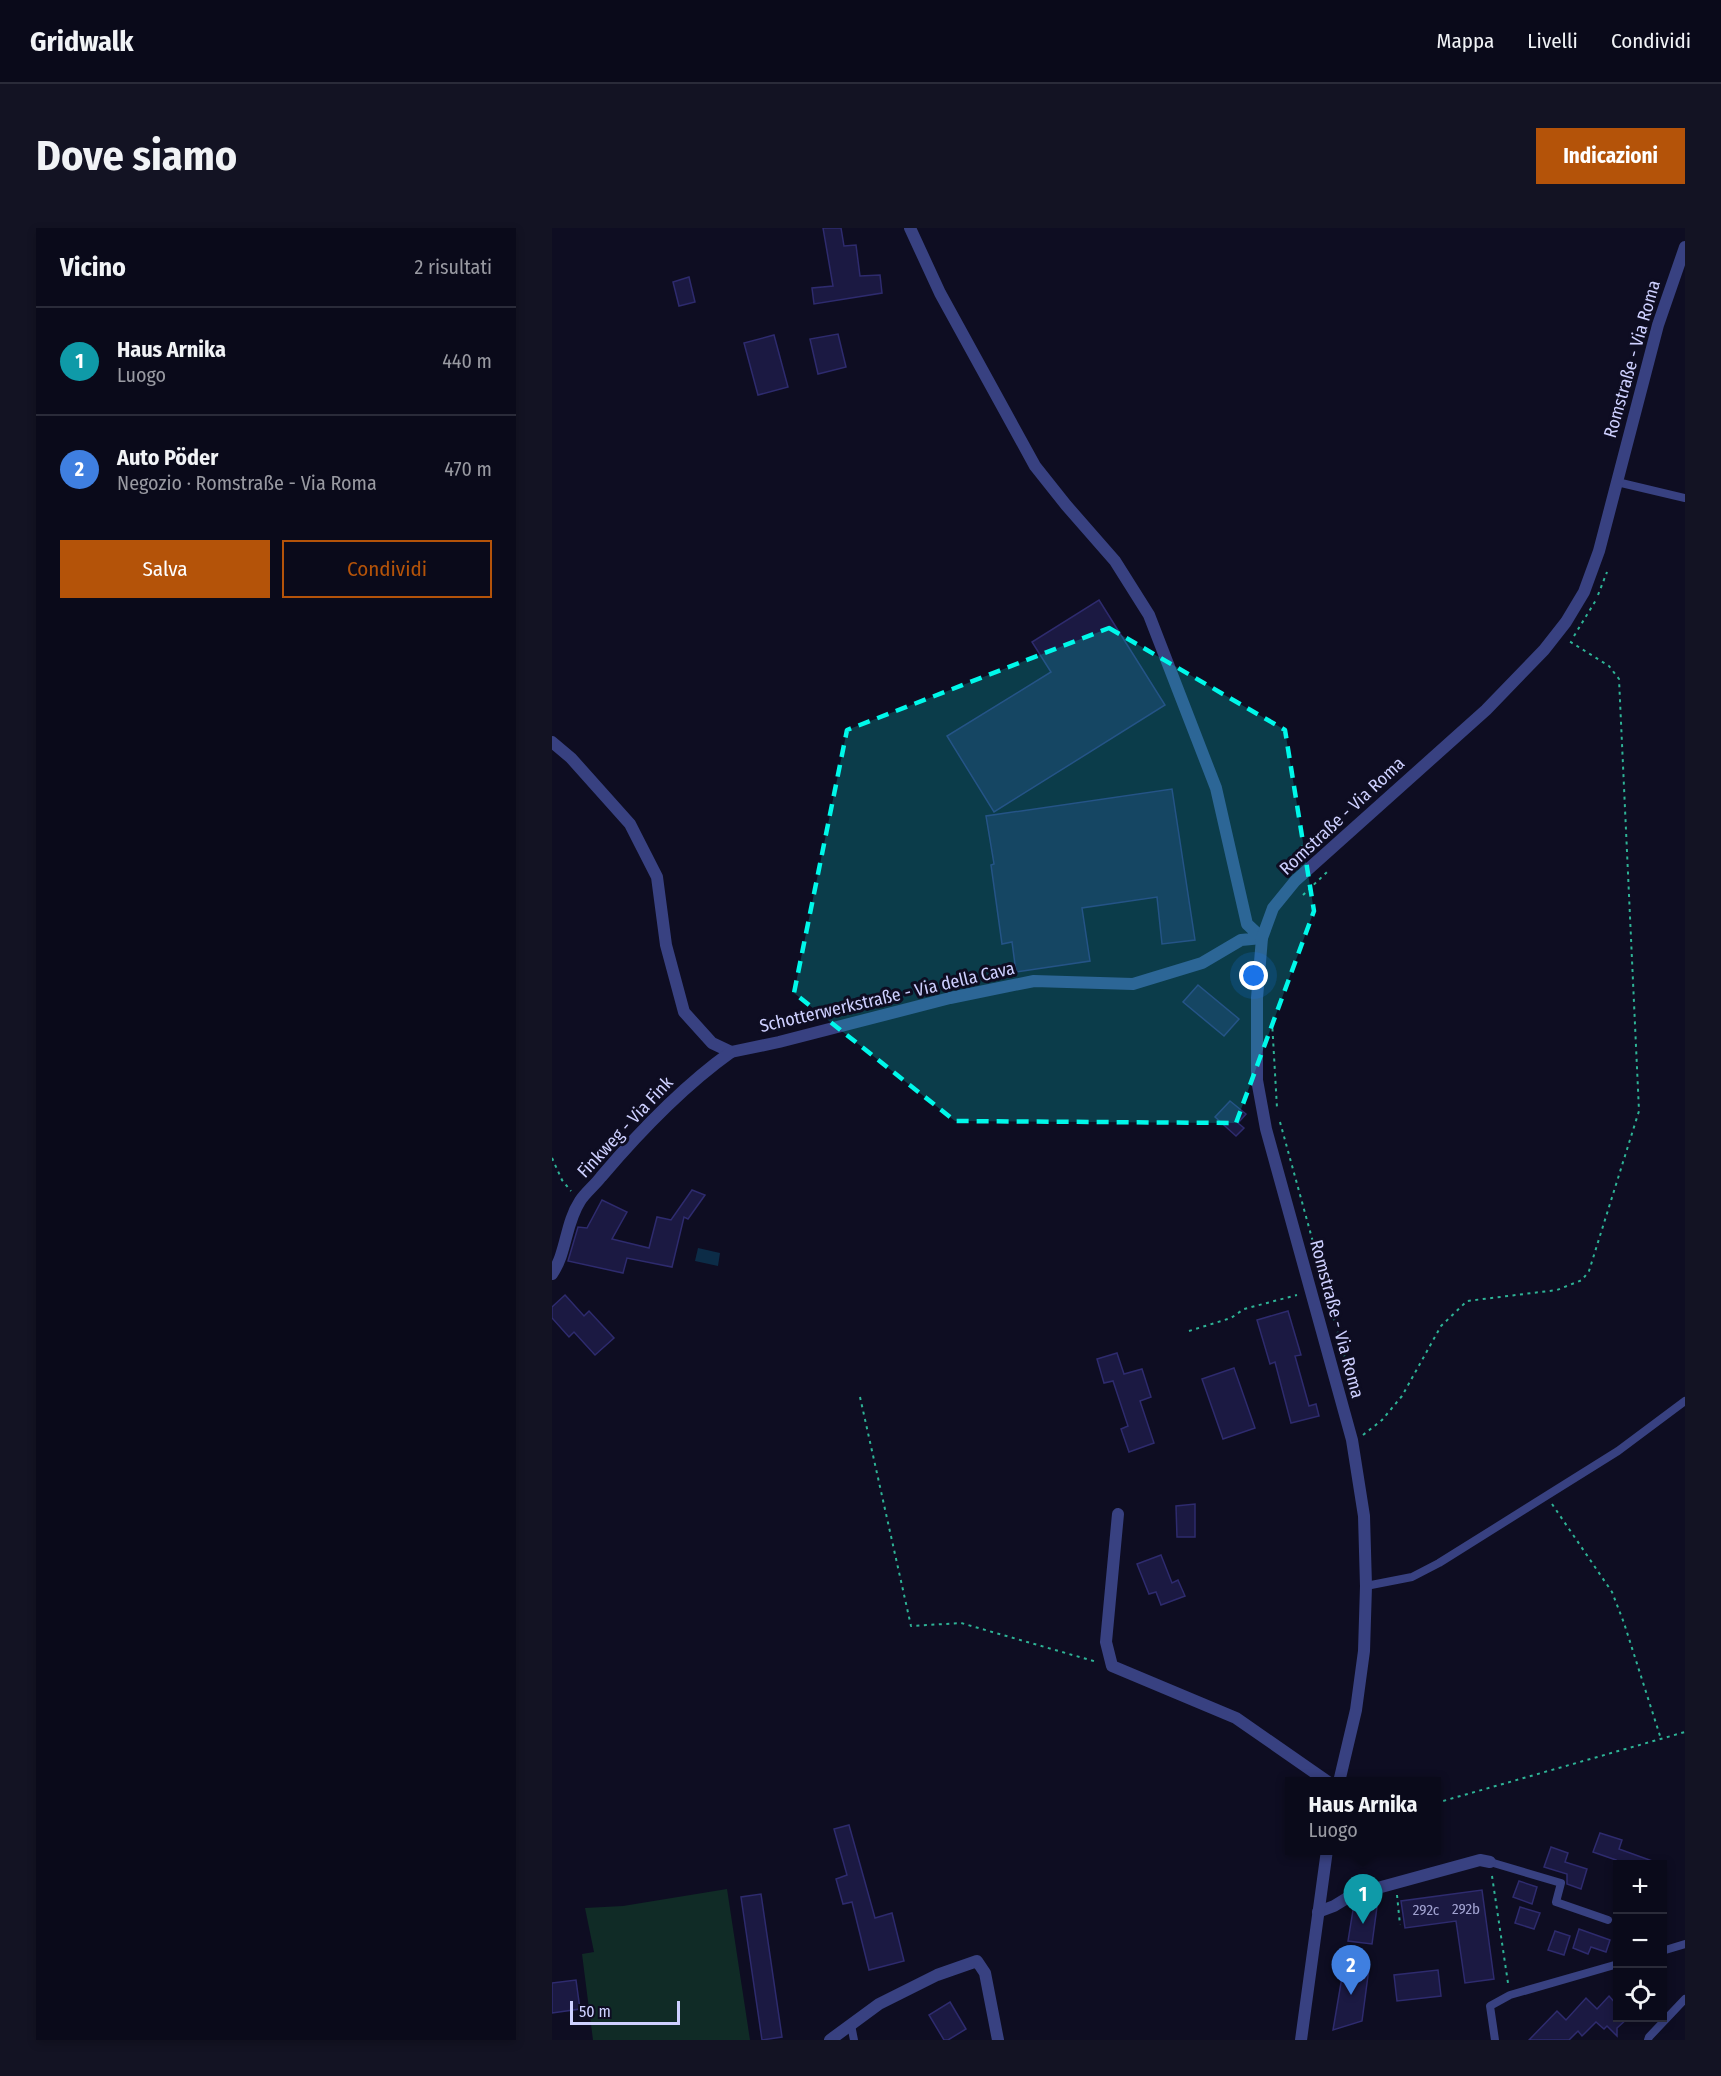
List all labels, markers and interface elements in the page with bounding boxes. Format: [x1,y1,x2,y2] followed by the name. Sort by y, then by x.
[30,25,134,58] text: Gridwalk
[1437,28,1494,54] text: Mappa
[1527,28,1578,54] text: Livelli
[1611,28,1691,54] text: Condividi
[1536,128,1685,184] button: Indicazioni
[36,131,237,181] text: Dove siamo
[60,252,126,283] text: Vicino
[414,255,492,279] text: 2 risultati
[1599,277,1665,440] street label: Romstraße - Via Roma
[117,336,226,363] text: Haus Arnika
[75,349,84,373] text: 1
[442,349,492,373] text: 440 m
[117,363,166,387] text: Luogo
[117,444,218,471] text: Auto Pöder
[75,457,84,481] text: 2
[444,457,492,481] text: 470 m
[117,471,377,495] text: Negozio · Romstraße - Via Roma
[60,540,270,598] button: Salva
[282,540,492,598] button: Condividi
[1275,752,1409,880] street label: Romstraße - Via Roma
[757,957,1017,1037] street label: Schotterwerkstraße - Via della Cava
[1239,961,1268,990] your location
[572,1071,678,1182] street label: Finkweg - Via Fink
[1305,1237,1369,1401] street label: Romstraße - Via Roma
[1285,1777,1441,1855] popup
[1309,1791,1417,1818] text: Haus Arnika
[1309,1818,1358,1842] text: Luogo
[1613,1860,1667,2022] map controls
[1613,1860,1667,1914] button: +
[1344,1874,1382,1924] pin: 1
[1452,1900,1480,1918] house number: 292b
[1413,1901,1440,1919] house number: 292c
[1613,1914,1667,1968] button: −
[1332,1946,1370,1995] pin: 2
[1613,1968,1667,2022] button: locate
[570,1998,680,2026] scale bar
[579,2002,611,2021] text: 50 m

